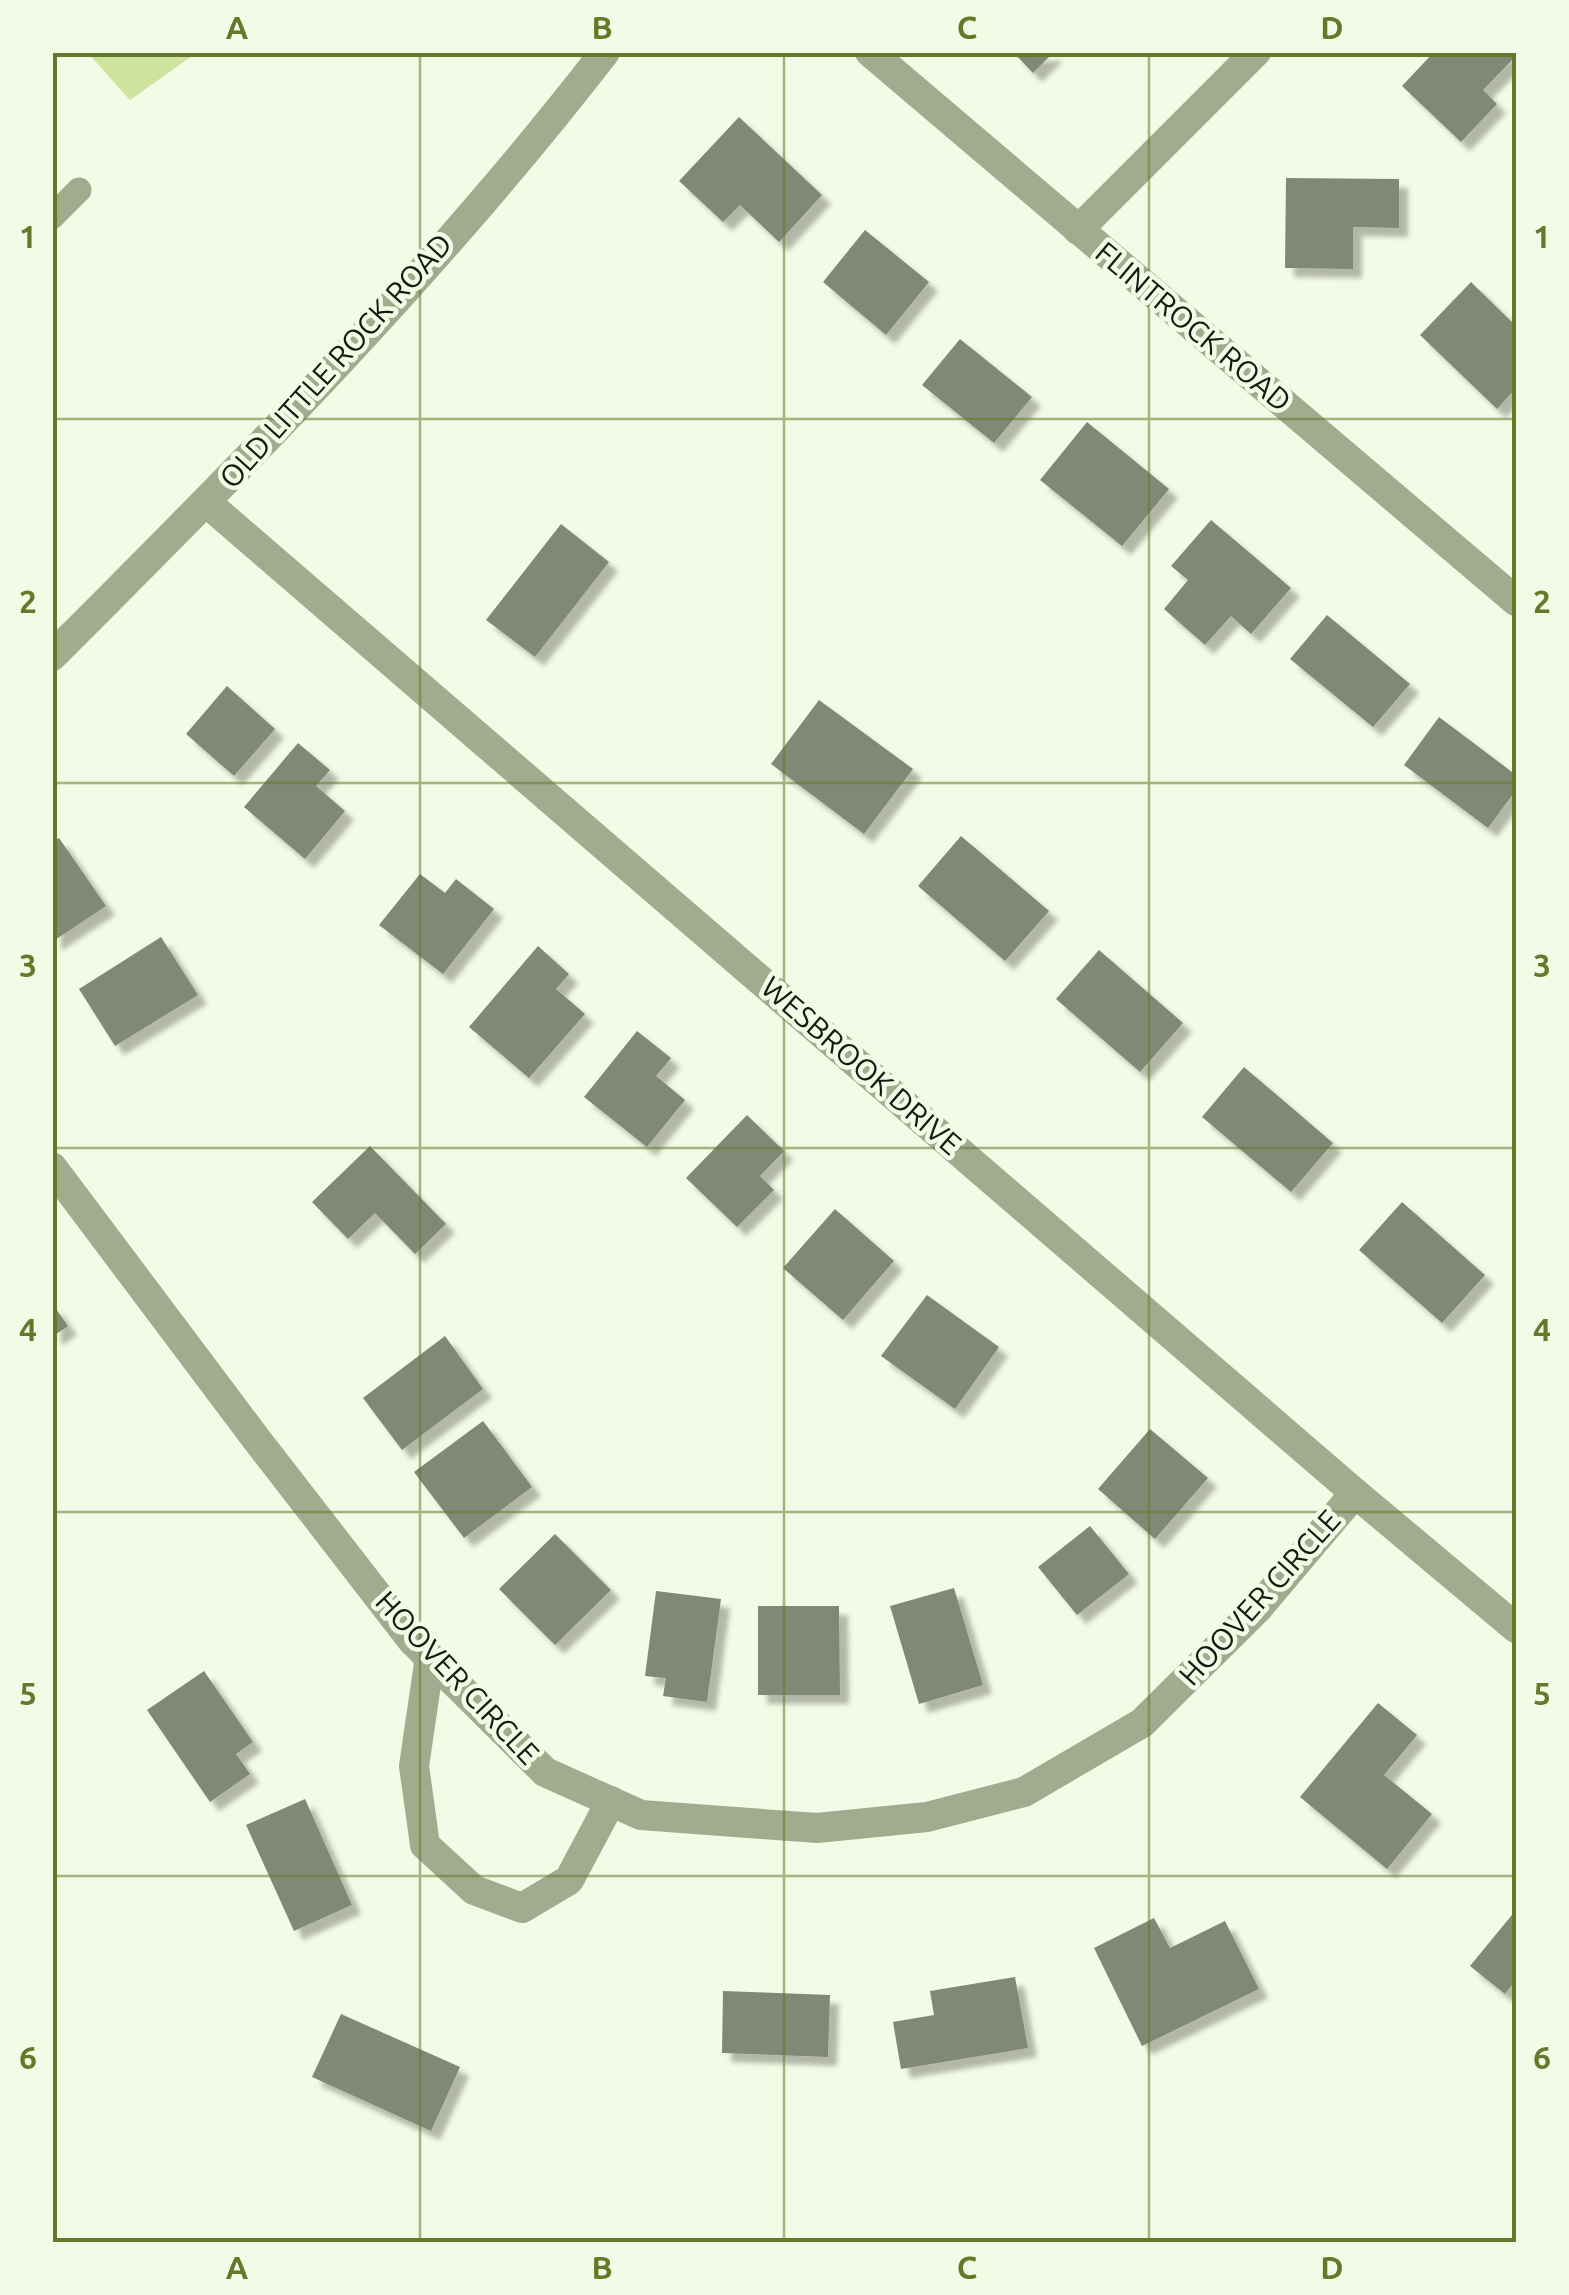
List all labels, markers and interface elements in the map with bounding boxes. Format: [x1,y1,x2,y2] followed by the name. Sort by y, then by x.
[226,9,249,45] text: A
[591,9,613,45] text: B
[957,9,977,45] text: C
[1320,9,1344,45] text: D
[19,218,37,254] text: 1
[1533,218,1551,254] text: 1
[212,226,458,494] street label: OLD LITTLE ROCK ROAD
[1089,235,1298,418] street label: FLINTROCK ROAD
[19,583,37,619] text: 2
[1533,583,1551,619] text: 2
[19,947,37,983] text: 3
[1533,947,1551,983] text: 3
[755,969,968,1161] street label: WESBROOK DRIVE
[19,1311,37,1347] text: 4
[1533,1311,1551,1347] text: 4
[1172,1503,1347,1692] street label: HOOVER CIRCLE
[369,1584,546,1771] street label: HOOVER CIRCLE
[19,1675,37,1711] text: 5
[1533,1675,1551,1711] text: 5
[19,2039,37,2075] text: 6
[1533,2039,1551,2075] text: 6
[226,2249,249,2285] text: A
[591,2249,613,2285] text: B
[957,2249,977,2285] text: C
[1320,2249,1344,2285] text: D

